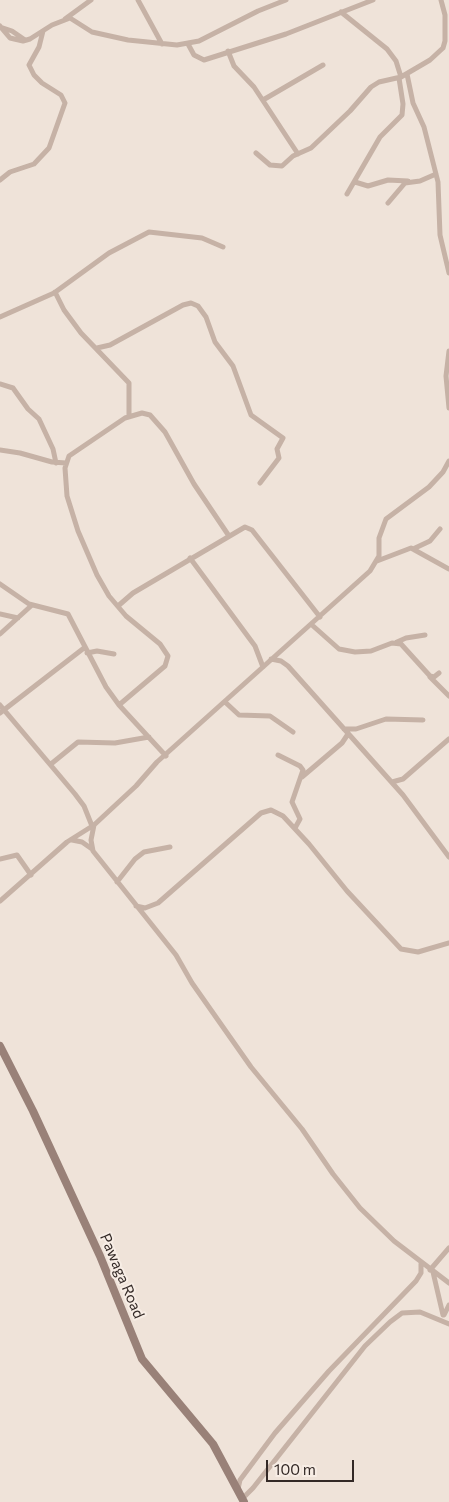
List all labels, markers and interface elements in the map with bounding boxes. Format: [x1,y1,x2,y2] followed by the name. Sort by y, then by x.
[96,1231,148,1321] street label: Pawaga Road
[269,1450,356,1482] scale bar
[274,1460,316,1478] text: 100 m

